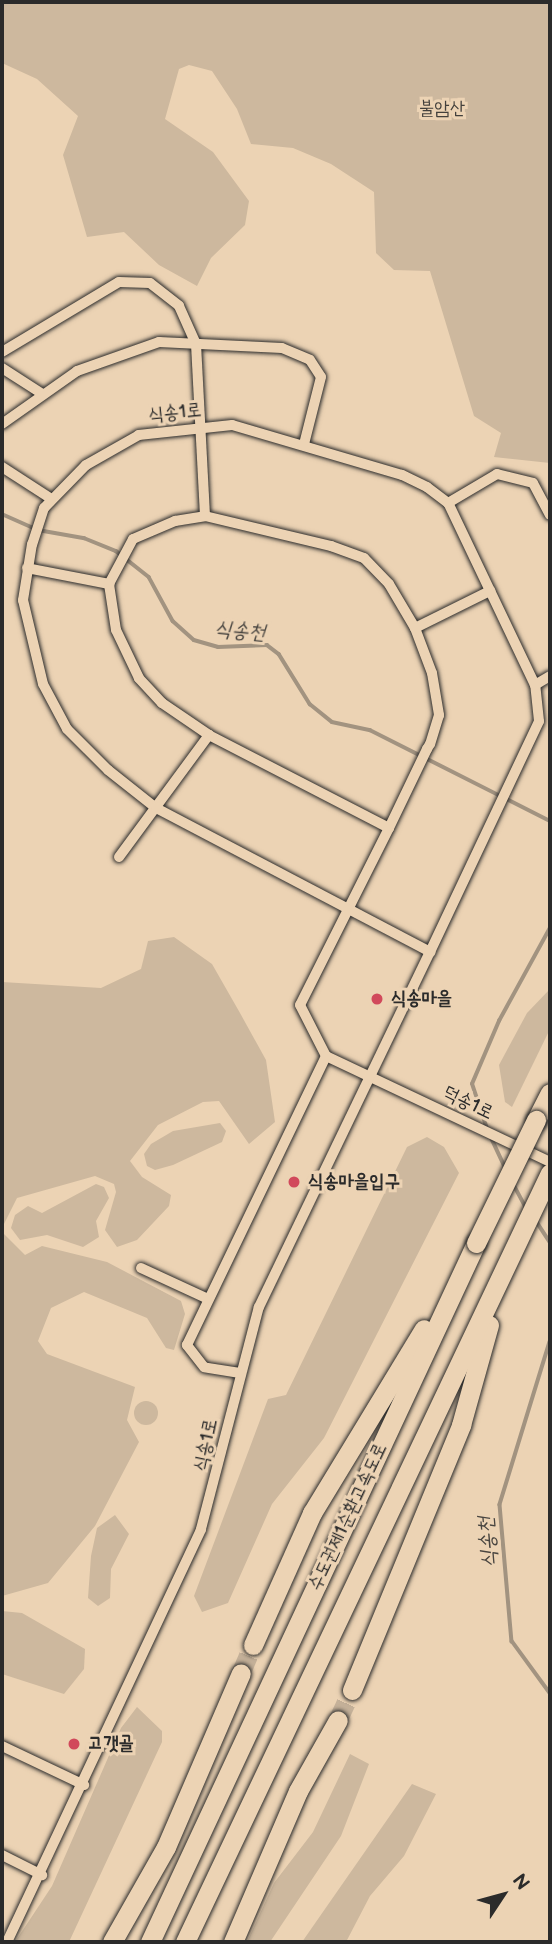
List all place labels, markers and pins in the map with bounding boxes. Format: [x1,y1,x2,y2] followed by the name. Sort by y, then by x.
[391,988,452,1010] place label: 식송마을
[369,991,385,1007] marker: 식송마을
[308,1171,400,1193] place label: 식송마을입구
[286,1174,302,1190] marker: 식송마을입구
[88,1733,134,1755] place label: 고갯골
[66,1736,82,1752] marker: 고갯골

